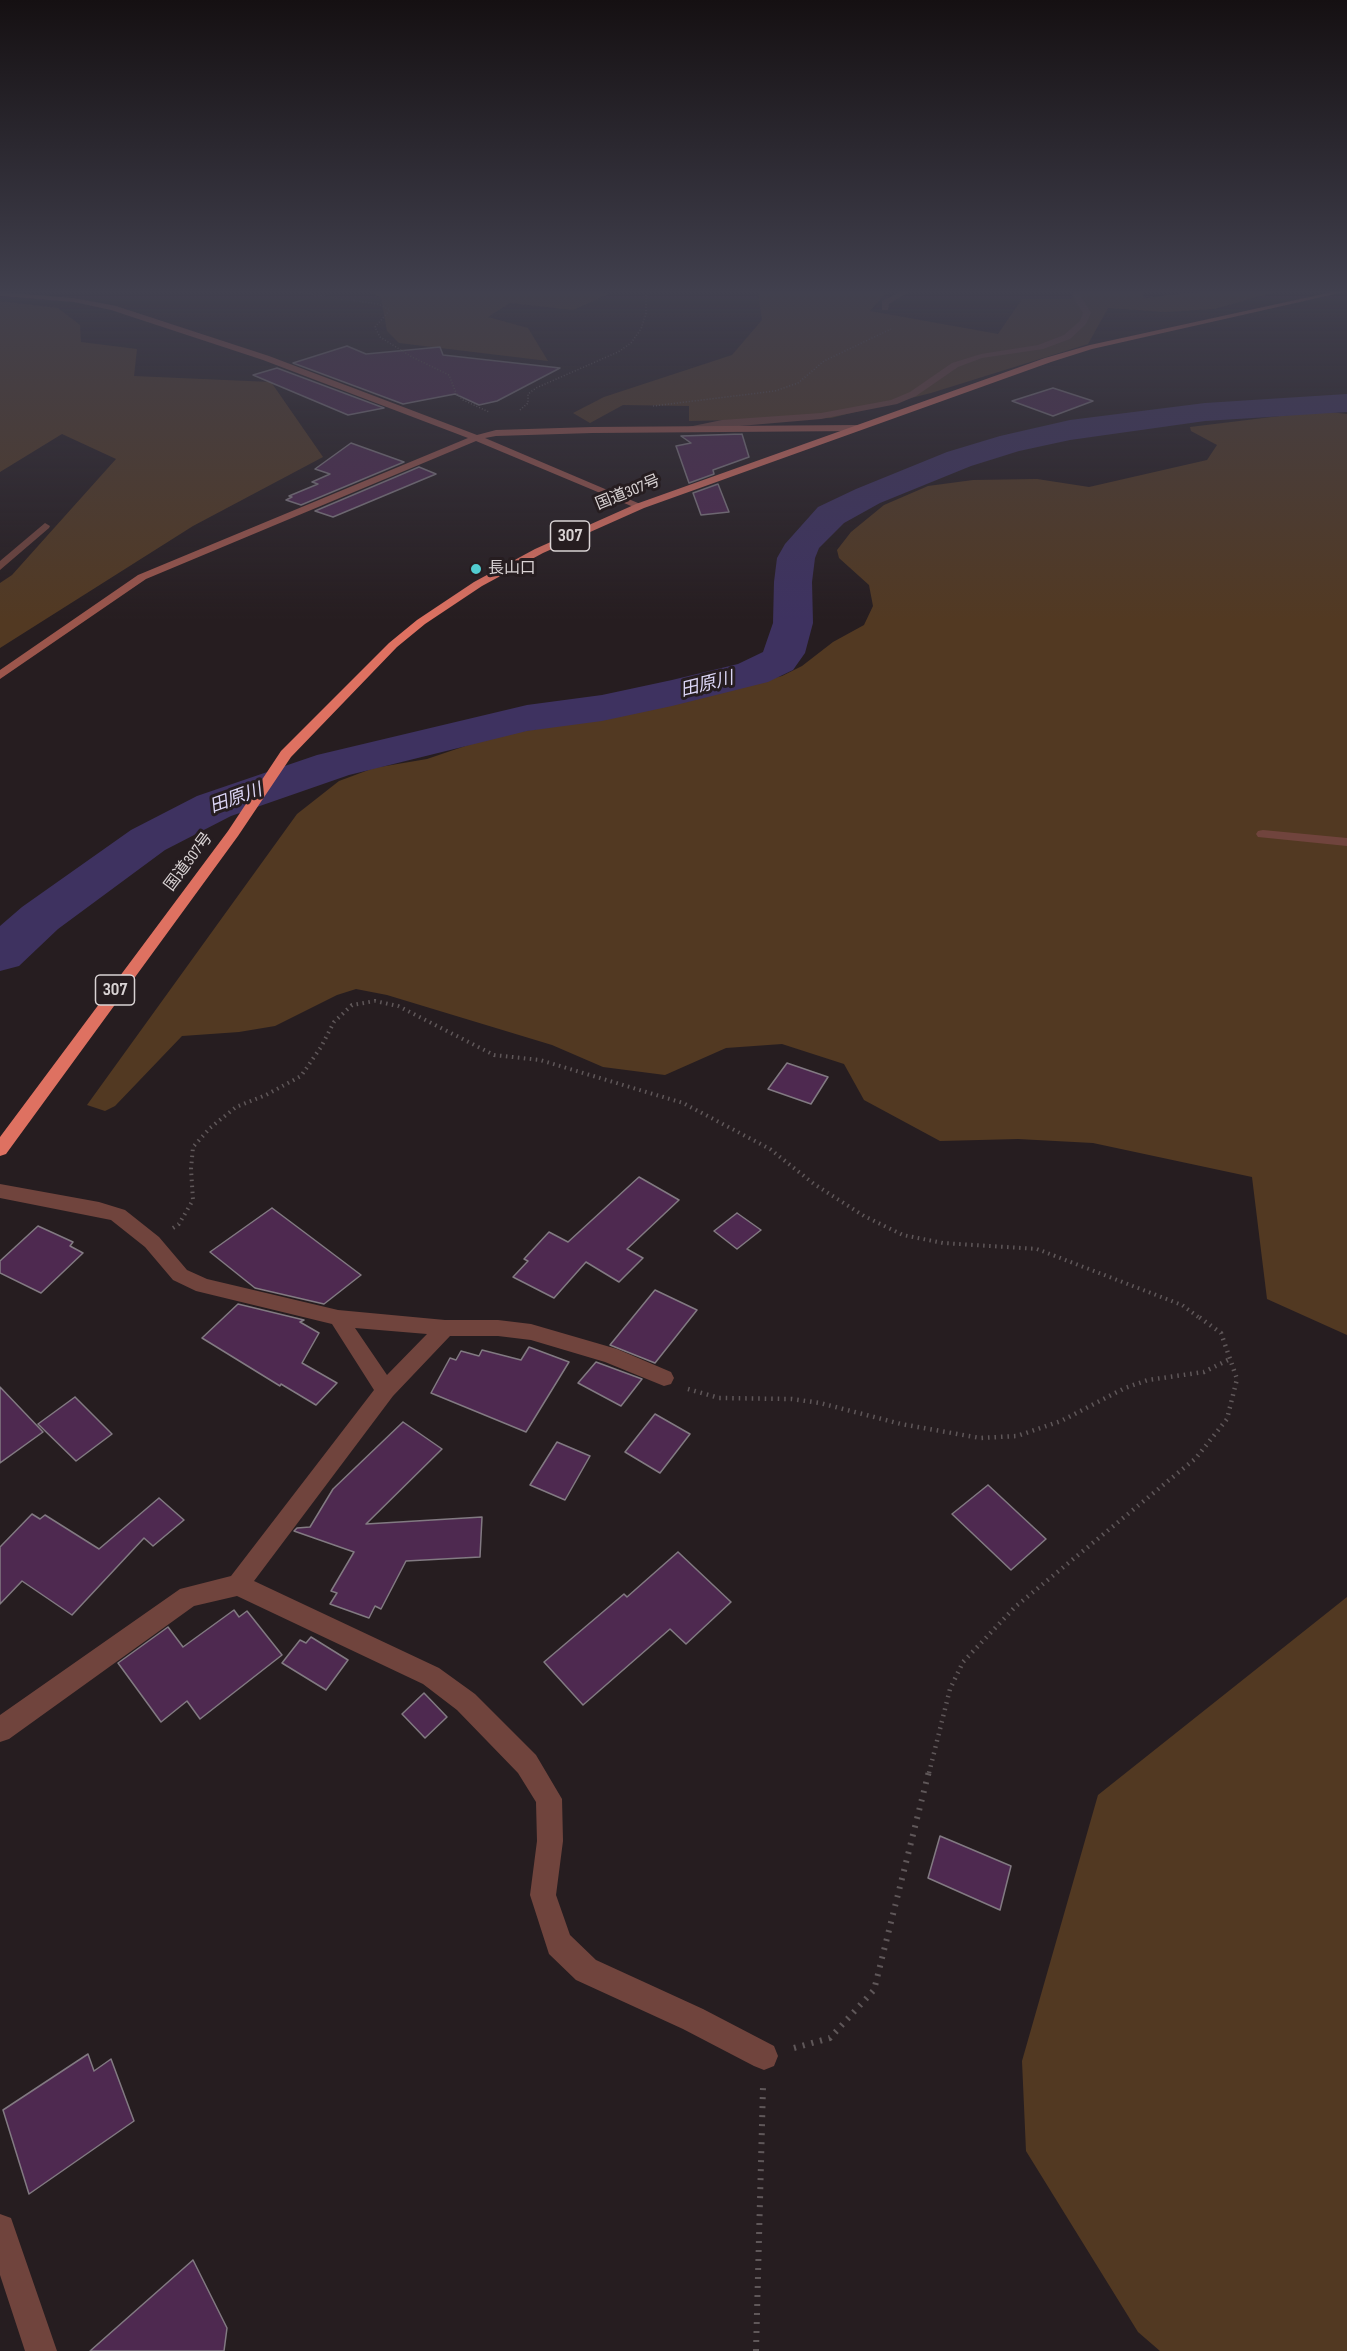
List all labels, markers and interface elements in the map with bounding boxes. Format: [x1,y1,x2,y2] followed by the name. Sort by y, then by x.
[593,471,663,515] street label: 国道307号
[550,521,590,551] road number: 307
[488,559,536,579] place label: 長山口
[469,562,483,576] marker: 長山口
[678,668,736,702] water label: 田原川
[207,780,265,818] water label: 田原川
[161,829,217,895] street label: 国道307号
[96,975,134,1005] road number: 307

